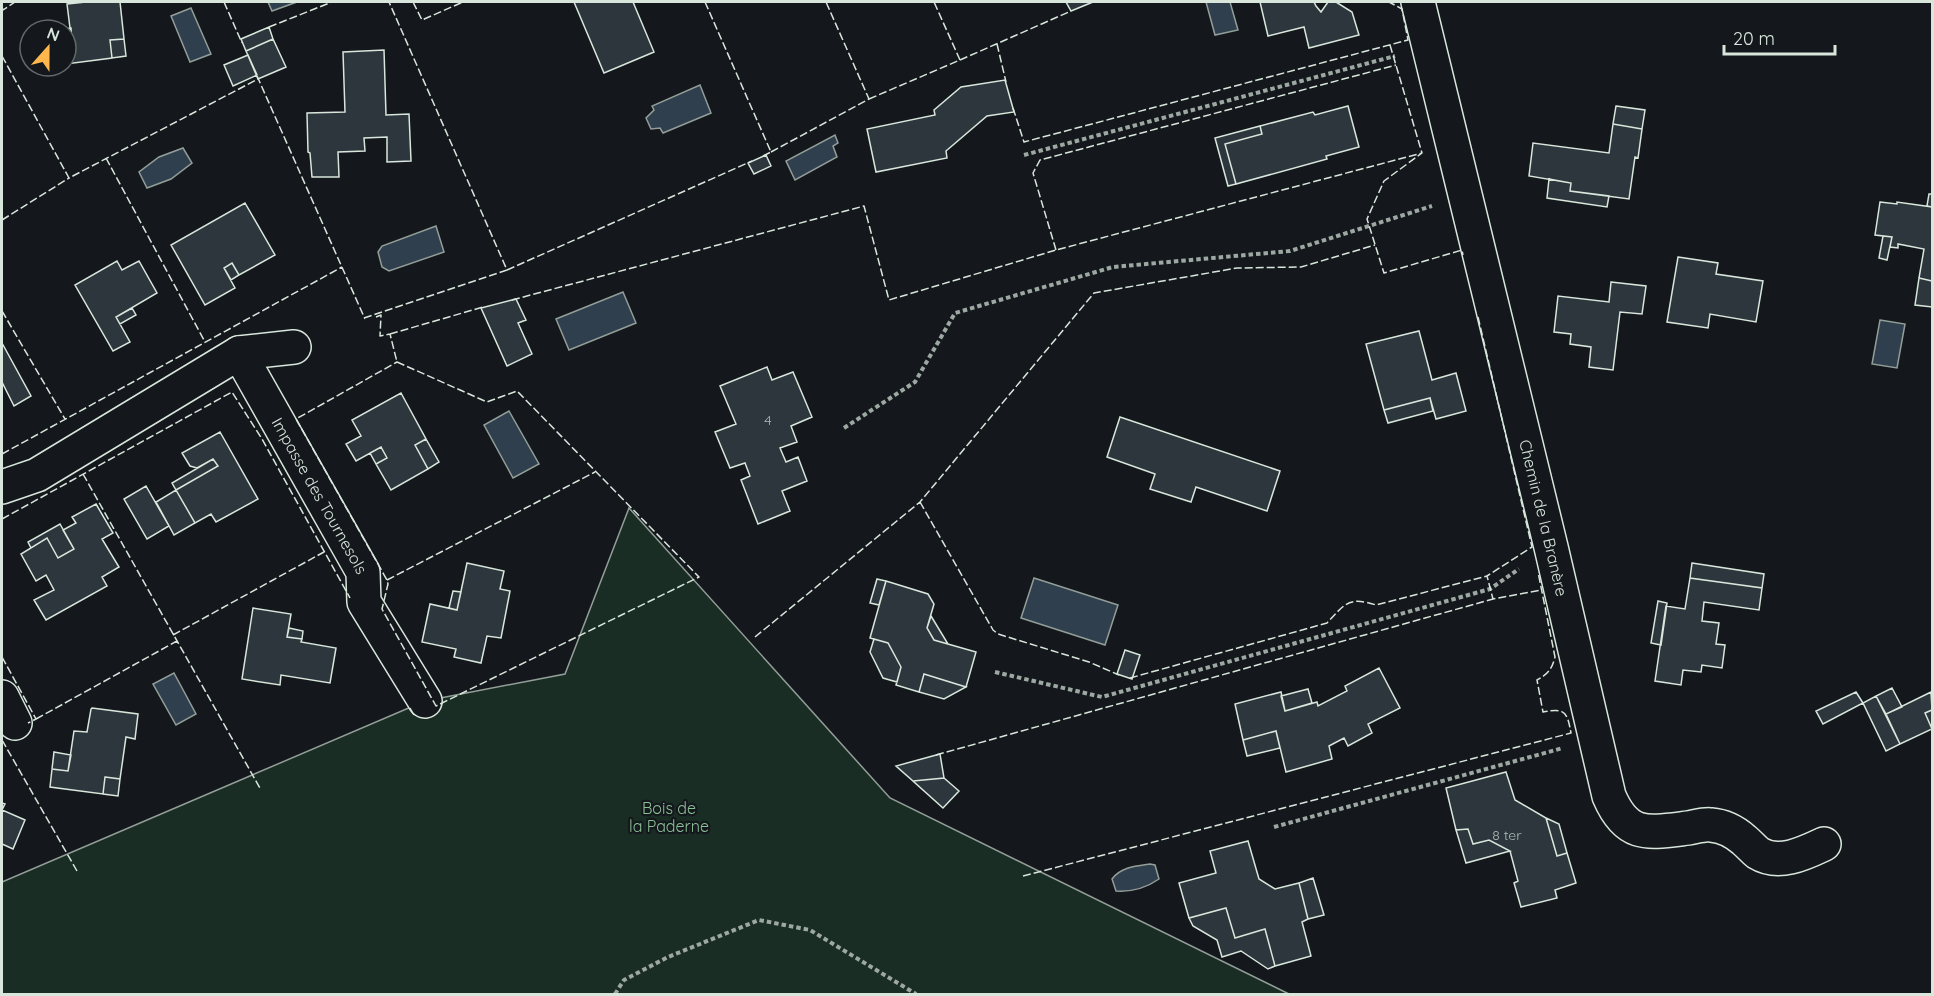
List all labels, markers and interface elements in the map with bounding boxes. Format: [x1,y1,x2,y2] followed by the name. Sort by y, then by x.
[18,18,78,78] north arrow
[1724,18,1835,56] scale bar
[44,23,62,45] text: N
[1733,27,1775,50] text: 20 m
[764,411,772,429] house number: 4
[268,414,372,577] street label: Impasse des Tournesols
[1515,438,1572,598] street label: Chemin de la Branère
[629,798,709,836] park label: Bois de la Paderne
[1492,826,1522,844] house number: 8 ter

